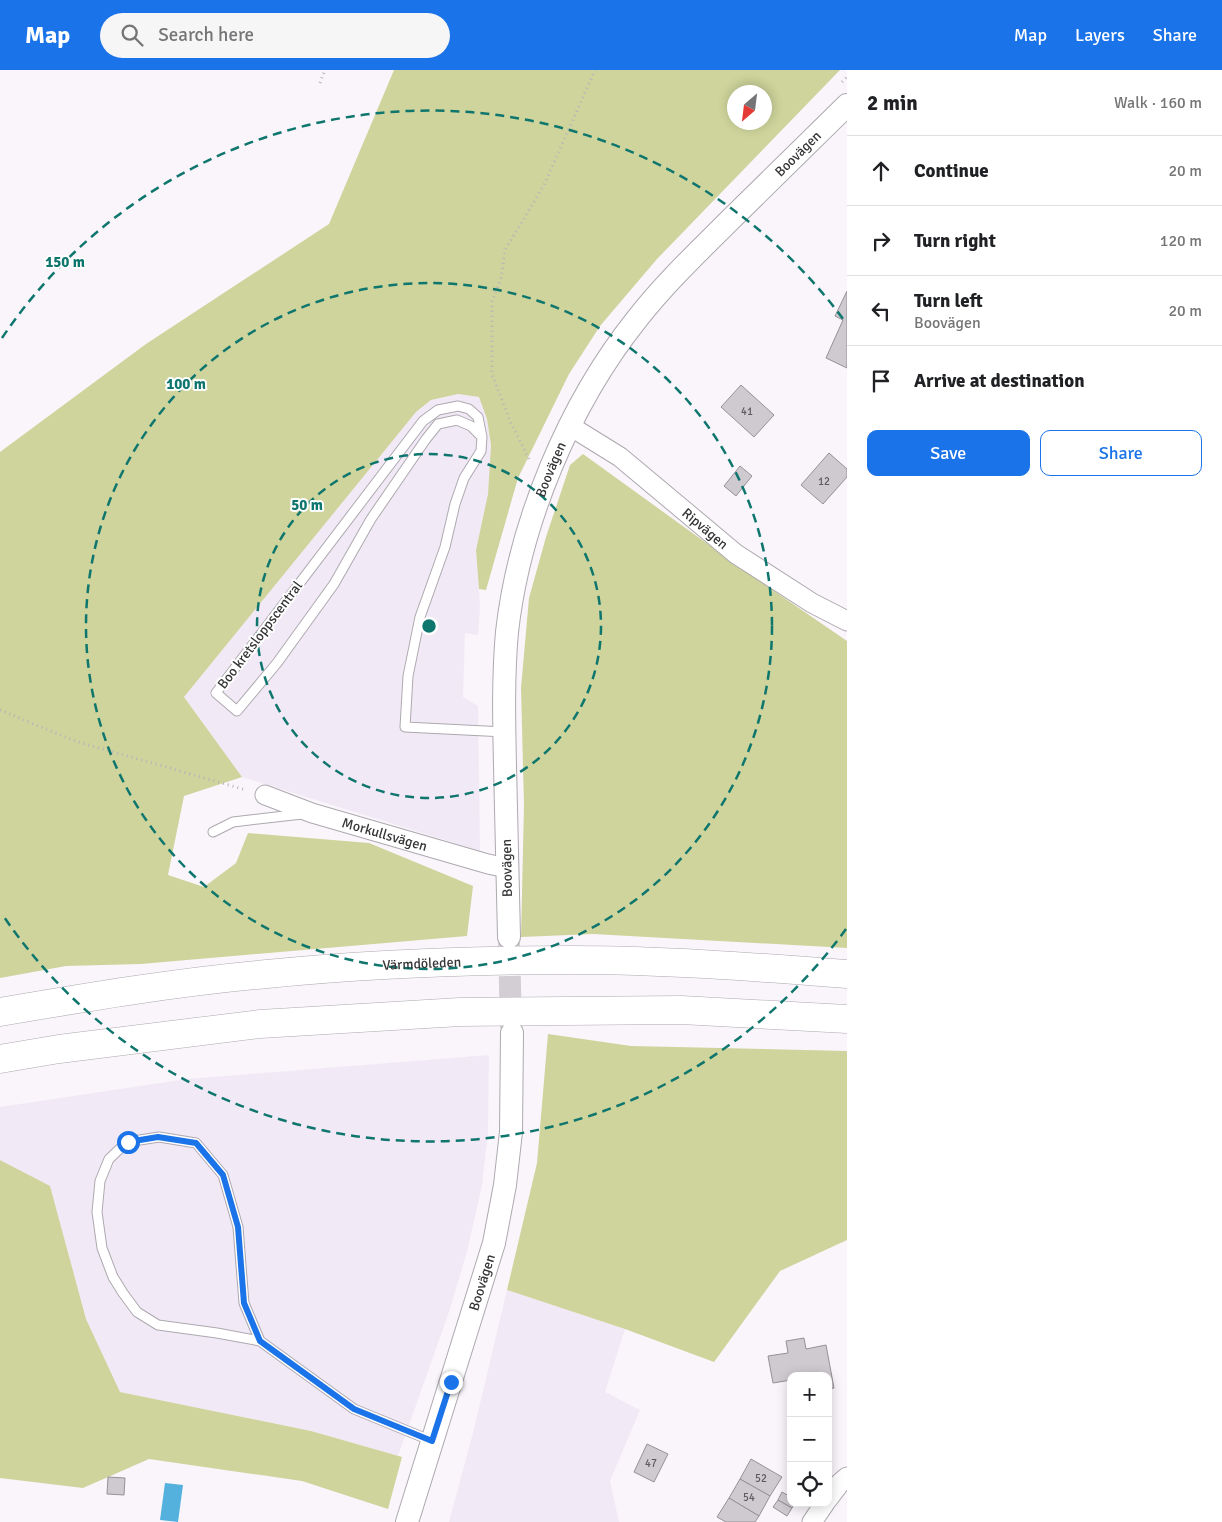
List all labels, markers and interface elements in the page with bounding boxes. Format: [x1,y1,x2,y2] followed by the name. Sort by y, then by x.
[100,13,450,58] search box
[25,20,70,50] text: Map
[118,21,146,49] icon: search
[158,23,254,47] text: Search here
[1014,24,1047,46] text: Map
[1075,24,1125,46] text: Layers
[1153,24,1197,46] text: Share
[727,85,772,130] north arrow
[867,90,918,116] text: 2 min
[1114,93,1202,113] text: Walk · 160 m
[771,127,824,180] street label: Boovägen
[867,157,895,185] icon: ahead
[914,159,989,183] text: Continue
[1168,161,1202,181] text: 20 m
[867,227,895,255] icon: right
[914,229,996,253] text: Turn right
[1160,231,1202,251] text: 120 m
[45,253,85,271] text: 150 m
[914,289,983,313] text: Turn left
[867,297,895,325] icon: left
[1168,301,1202,321] text: 20 m
[914,313,981,333] text: Boovägen
[867,367,895,395] icon: arrive
[914,369,1085,393] text: Arrive at destination
[166,375,206,393] text: 100 m
[741,405,753,418] house number: 41
[867,430,1030,476] button: Save
[1040,430,1202,476] button: Share
[532,439,569,499] street label: Boovägen
[818,475,830,488] house number: 12
[291,496,323,514] text: 50 m
[679,504,732,552] street label: Ripvägen
[214,578,306,692] street label: Boo kretsloppscentral
[420,617,438,635] centre of rings
[340,814,429,854] street label: Morkullsvägen
[498,839,516,897] street label: Boovägen
[382,953,461,974] street label: Värmdöleden
[117,1131,140,1154] route start
[465,1252,499,1313] street label: Boovägen
[440,1371,463,1394] route end
[787,1372,832,1507] map controls
[787,1372,832,1417] button: +
[787,1417,832,1462] button: −
[645,1457,657,1470] house number: 47
[787,1462,832,1507] button: locate
[755,1472,767,1485] house number: 52
[743,1491,755,1504] house number: 54

